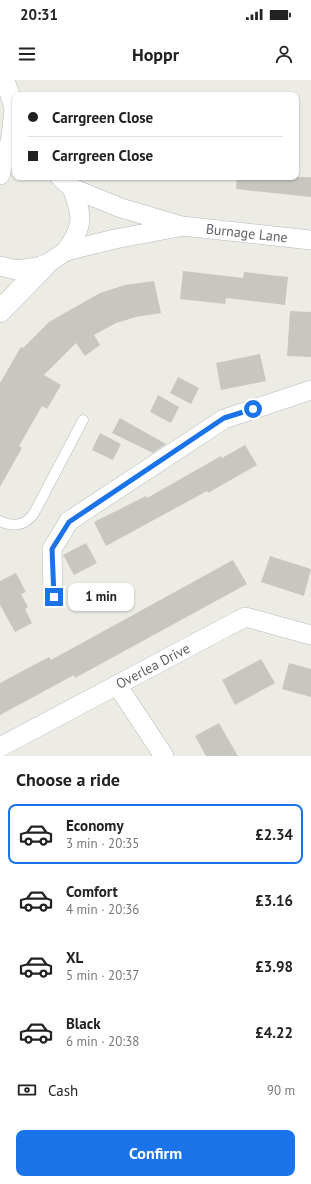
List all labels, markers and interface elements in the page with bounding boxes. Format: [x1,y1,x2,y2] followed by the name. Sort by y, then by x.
[20,5,58,24] text: 20:31
[16,43,38,65] icon: menu
[132,43,179,66] text: Hoppr
[273,43,295,65] icon: person
[52,108,153,127] text: Carrgreen Close
[52,146,153,165] text: Carrgreen Close
[205,220,289,246] street label: Burnage Lane
[244,400,262,418] route start
[68,583,134,611] callout: 1 min
[45,588,63,606] route end
[85,588,117,605] text: 1 min
[113,639,193,693] street label: Overlea Drive
[16,768,120,791] text: Choose a ride
[18,816,54,852] icon: car
[66,816,124,835] text: Economy
[255,825,293,844] text: £2.34
[66,835,139,852] text: 3 min · 20:35
[18,882,54,918] icon: car
[66,882,118,901] text: Comfort
[255,891,293,910] text: £3.16
[66,901,139,918] text: 4 min · 20:36
[18,948,54,984] icon: car
[66,948,83,967] text: XL
[255,957,293,976] text: £3.98
[66,967,139,984] text: 5 min · 20:37
[18,1014,54,1050] icon: car
[66,1014,101,1033] text: Black
[255,1023,293,1042] text: £4.22
[66,1033,139,1050] text: 6 min · 20:38
[16,1079,38,1101] icon: cash
[48,1081,78,1100] text: Cash
[267,1082,295,1099] text: 90 m
[16,1130,295,1176] button: Confirm

